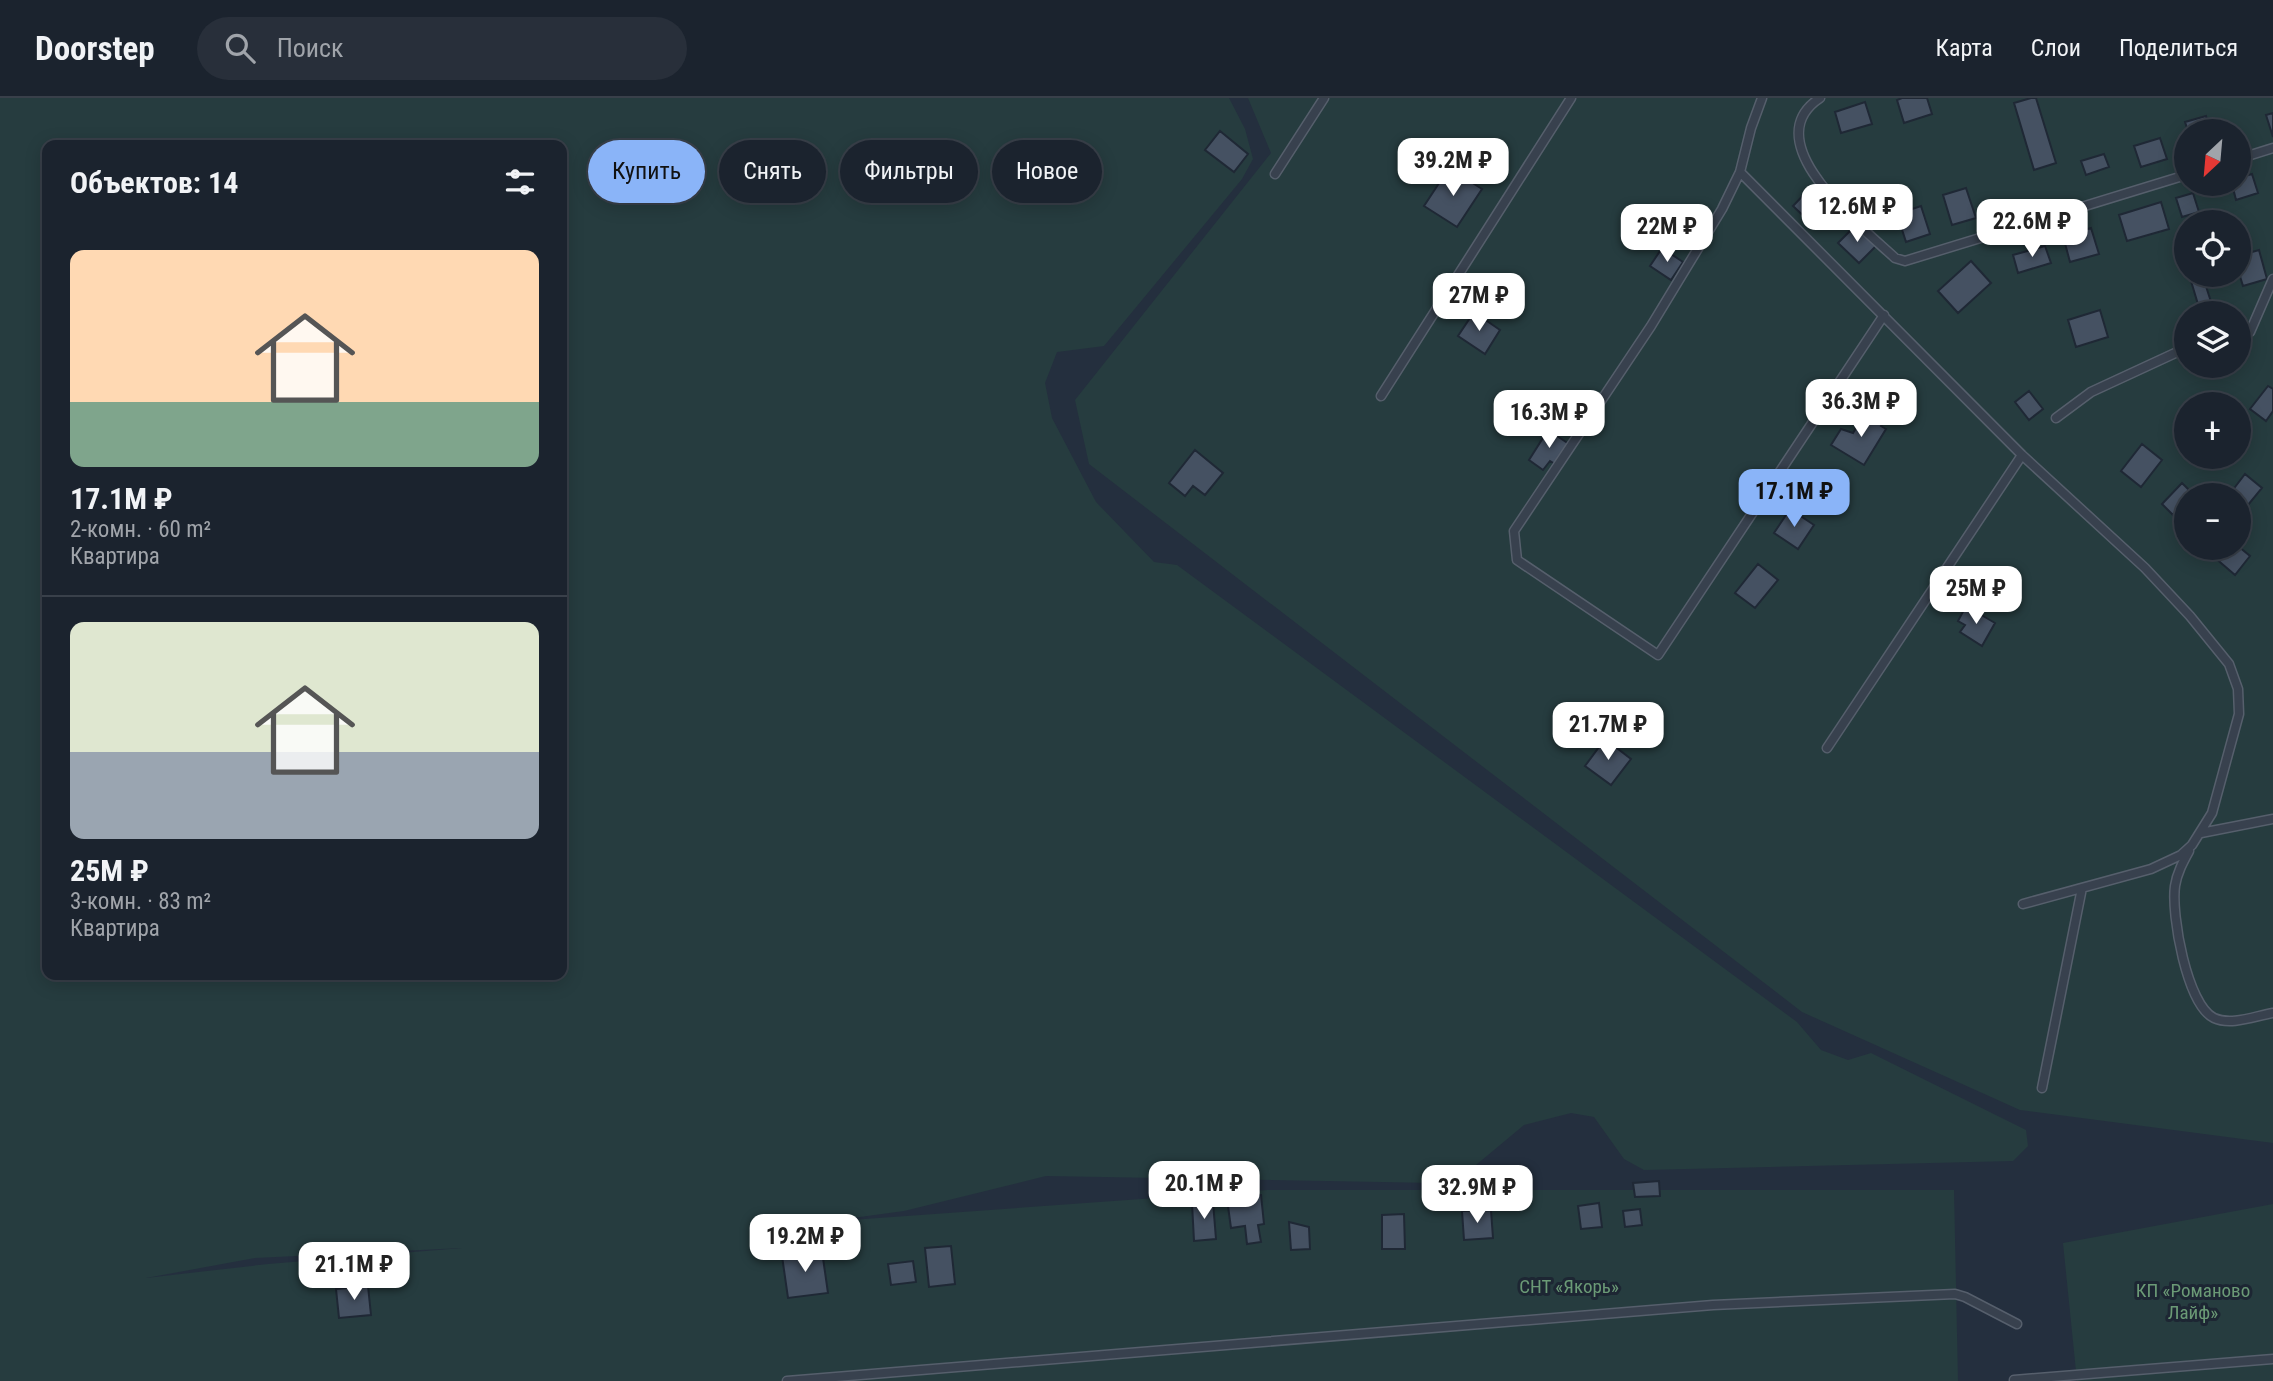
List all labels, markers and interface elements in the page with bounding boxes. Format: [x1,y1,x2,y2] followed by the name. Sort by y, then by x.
[197,17,687,80] search box
[35,29,155,68] text: Doorstep
[221,29,259,67] icon: search
[277,33,344,63] text: Поиск
[1935,34,1993,62] text: Карта
[2031,34,2081,62] text: Слои
[2119,34,2238,62] text: Поделиться
[2174,119,2250,196] north arrow
[2174,119,2251,560] map controls
[1388,139,1518,198] pin: 39.2M ₽
[588,140,705,203] chip: Купить
[719,140,826,203] chip: Снять
[840,140,978,203] chip: Фильтры
[992,140,1102,203] chip: Новое
[1414,147,1492,174] text: 39.2M ₽
[501,163,539,201] icon: filters
[70,165,238,200] text: Объектов: 14
[1792,184,1922,244] pin: 12.6M ₽
[1818,193,1896,220] text: 12.6M ₽
[1967,200,2097,259] pin: 22.6M ₽
[1618,204,1716,264] pin: 22M ₽
[1993,208,2071,235] text: 22.6M ₽
[2174,210,2251,287] button: locate
[1637,213,1697,240] text: 22M ₽
[1430,274,1528,333] pin: 27M ₽
[1449,282,1509,309] text: 27M ₽
[242,295,368,421] icon: home
[2174,301,2251,378] button: layers
[1796,380,1926,439] pin: 36.3M ₽
[1822,388,1900,415] text: 36.3M ₽
[1484,390,1614,450] pin: 16.3M ₽
[2174,392,2251,469] button: +
[1510,399,1588,426] text: 16.3M ₽
[1729,470,1859,529] pin: 17.1M ₽
[1755,478,1833,505] text: 17.1M ₽
[70,481,173,516] text: 17.1M ₽
[2174,483,2251,560] button: −
[70,516,211,543] text: 2-комн. · 60 m²
[70,543,160,570] text: Квартира
[1927,566,2025,626] pin: 25M ₽
[1946,575,2006,602] text: 25M ₽
[242,667,368,793] icon: home
[1543,702,1673,762] pin: 21.7M ₽
[1569,711,1647,738] text: 21.7M ₽
[70,853,149,888] text: 25M ₽
[70,888,211,915] text: 3-комн. · 83 m²
[70,915,160,942] text: Квартира
[1139,1162,1269,1221] pin: 20.1M ₽
[1412,1166,1542,1225] pin: 32.9M ₽
[1165,1170,1243,1197] text: 20.1M ₽
[1438,1174,1516,1201] text: 32.9M ₽
[740,1214,870,1274] pin: 19.2M ₽
[766,1223,844,1250] text: 19.2M ₽
[289,1242,419,1302] pin: 21.1M ₽
[315,1251,393,1278] text: 21.1M ₽
[1519,1275,1619,1298] park label: СНТ «Якорь»
[2136,1279,2250,1324] park label: КП «Романово Лайф»

